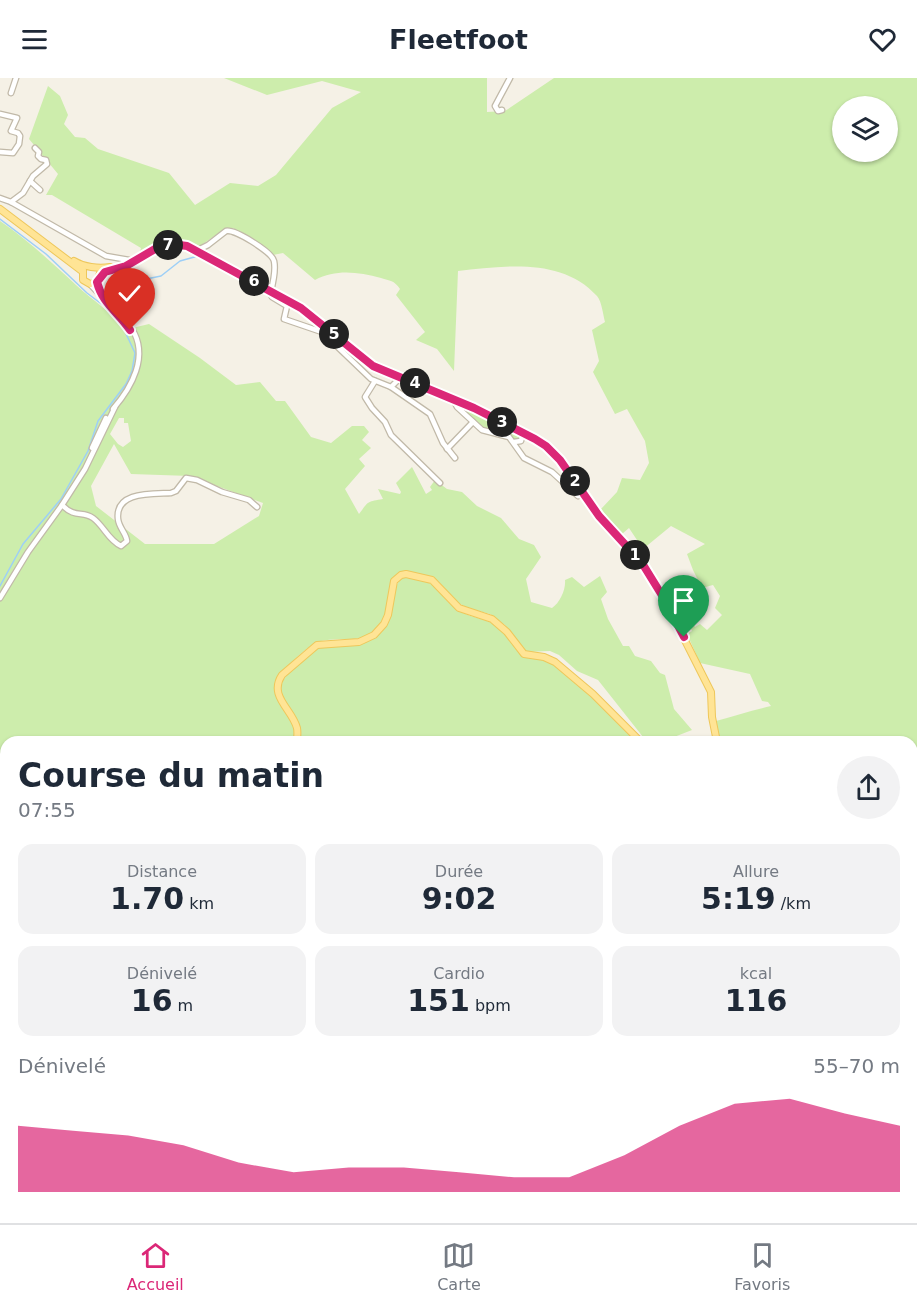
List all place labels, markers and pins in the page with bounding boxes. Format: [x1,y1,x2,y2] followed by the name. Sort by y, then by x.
[153,230,183,260] pin: 7
[239,266,269,296] pin: 6
[104,268,155,330] pin
[319,319,349,349] pin: 5
[400,368,430,398] pin: 4
[487,407,517,437] pin: 3
[560,466,590,496] pin: 2
[620,540,650,570] pin: 1
[658,575,709,637] pin

